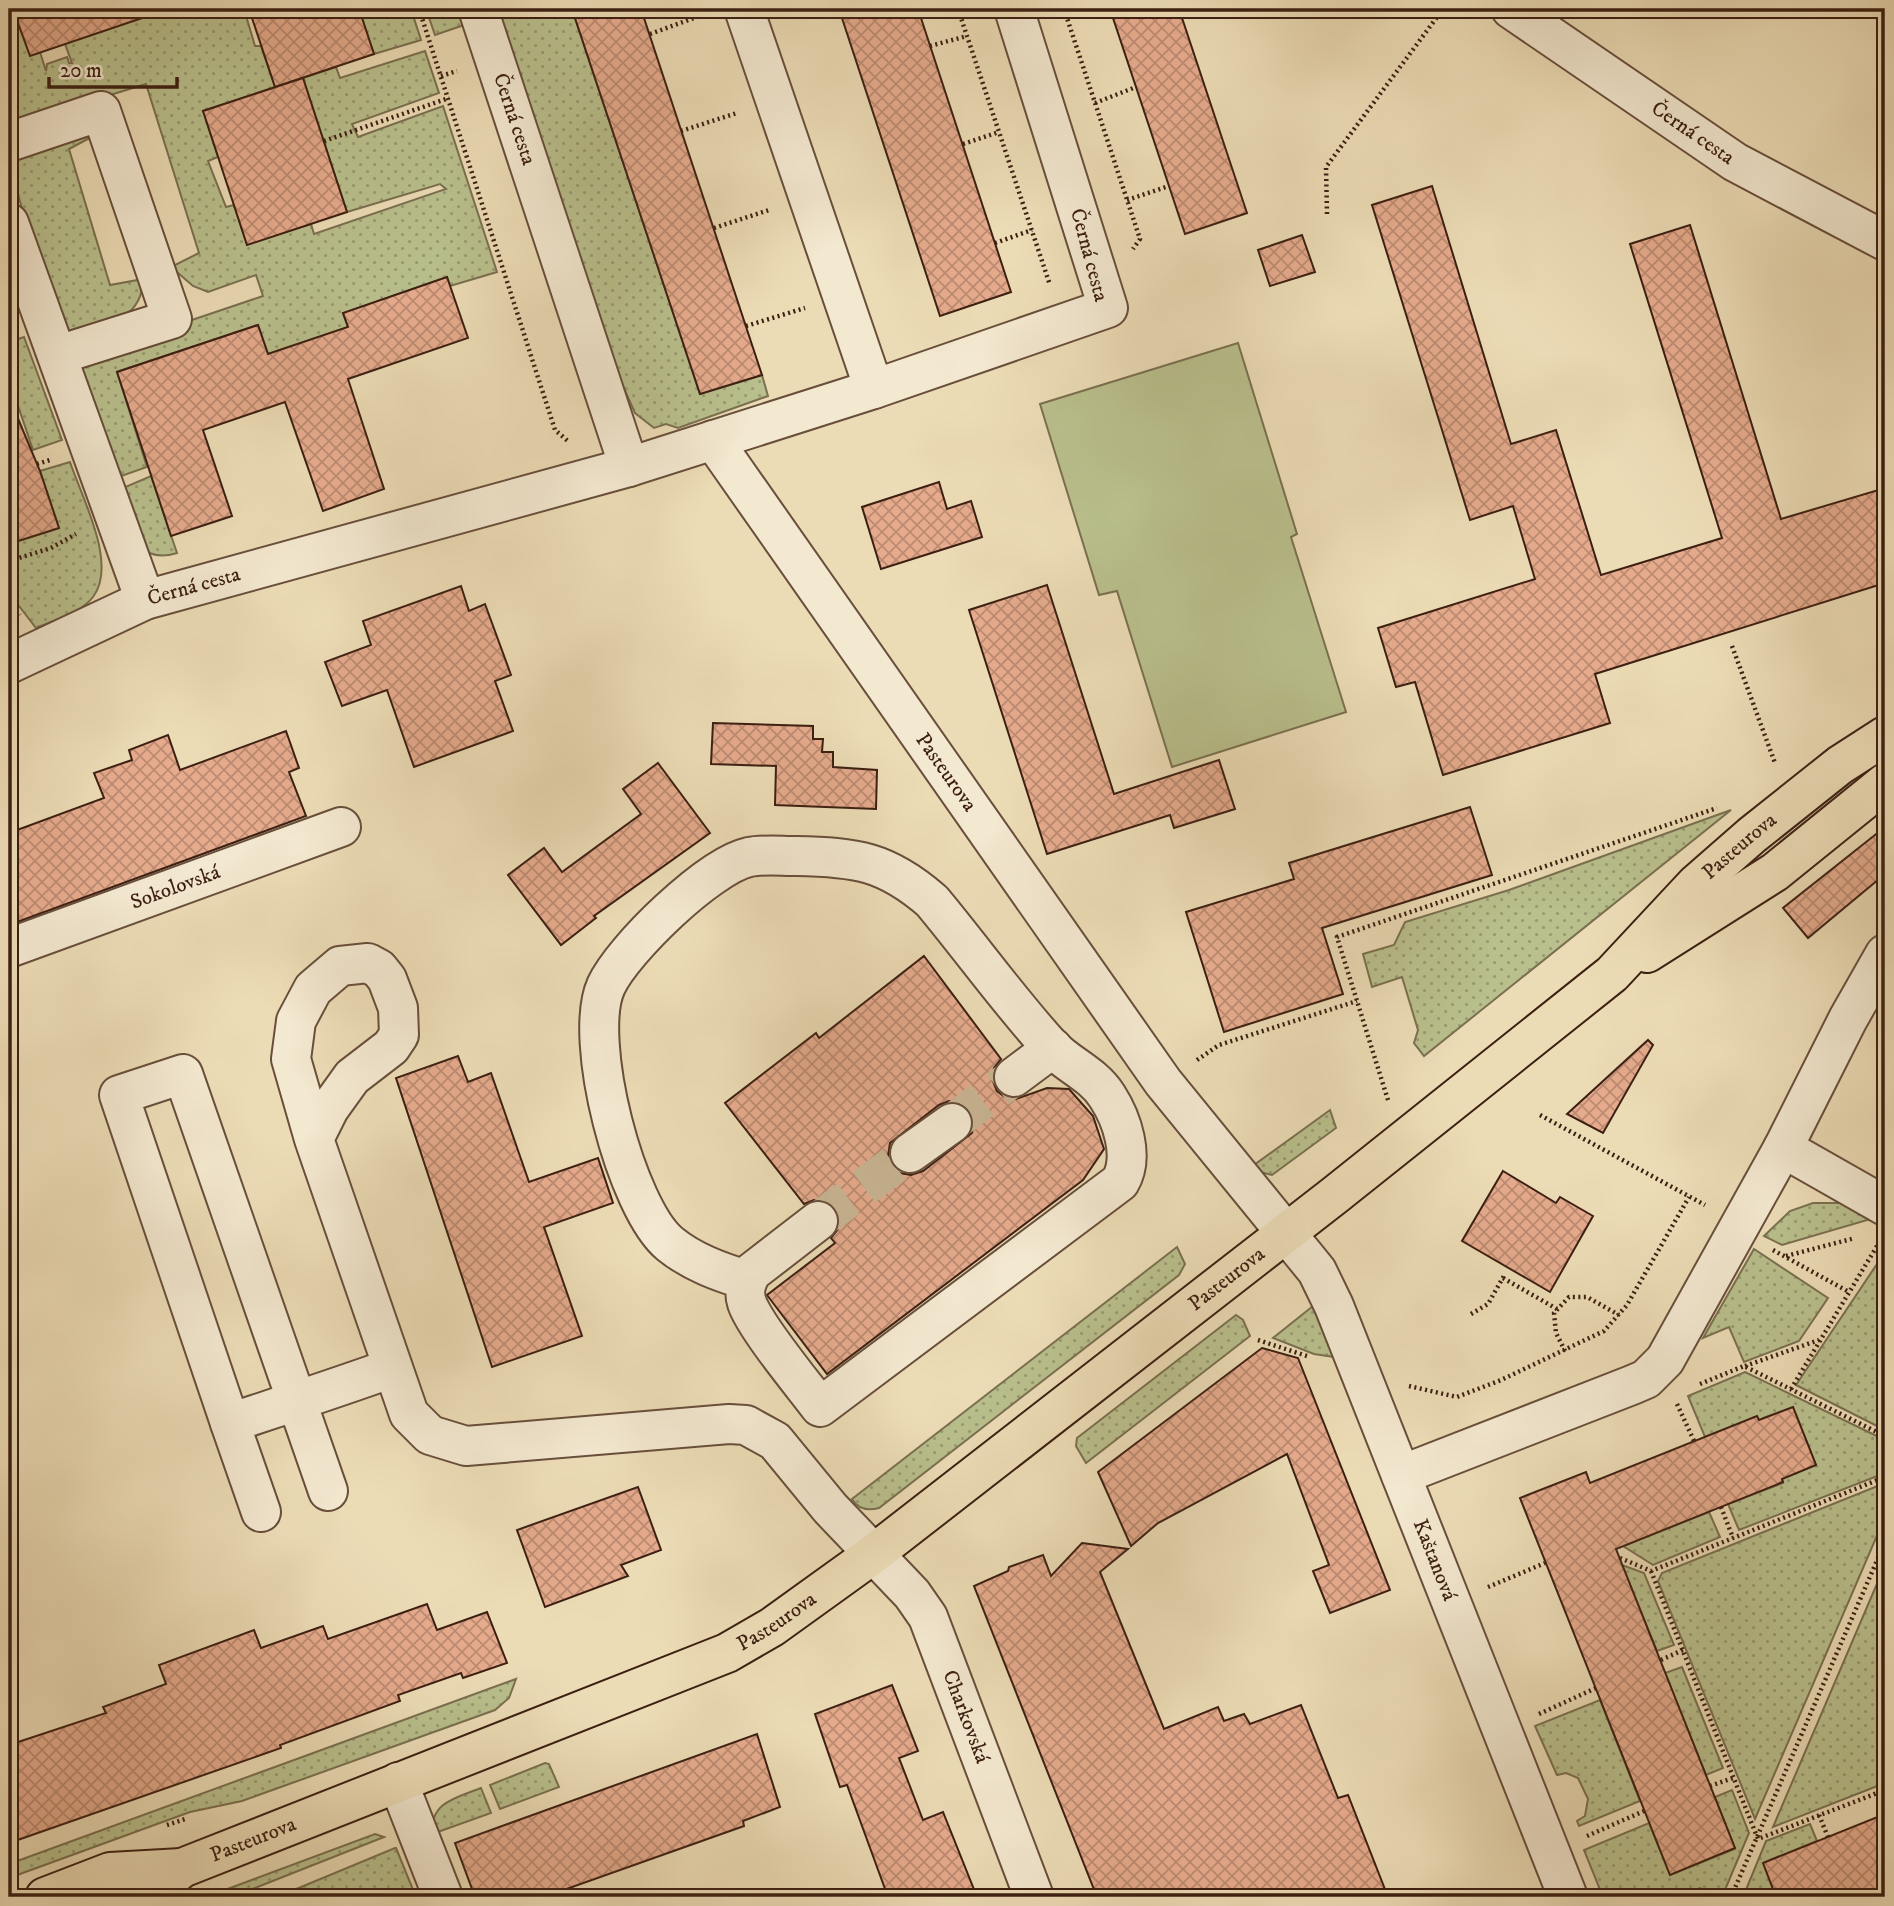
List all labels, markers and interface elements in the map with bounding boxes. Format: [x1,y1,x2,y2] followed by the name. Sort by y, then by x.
[49,46,177,90] scale bar
[60,58,102,84] text: 20 m
[487,69,542,169] street label: Černá cesta
[1646,94,1739,171] street label: Černá cesta
[1064,205,1116,304] street label: Černá cesta
[144,561,243,612] street label: Černá cesta
[910,728,983,817] street label: Pasteurova
[1697,807,1782,886] street label: Pasteurova
[127,859,224,916] street label: Sokolovská
[1183,1241,1270,1317] street label: Pasteurova
[1407,1515,1462,1605] street label: Kaštanová
[732,1586,822,1657] street label: Pasteurova
[936,1667,995,1767] street label: Charkovská
[207,1811,300,1869] street label: Pasteurova

